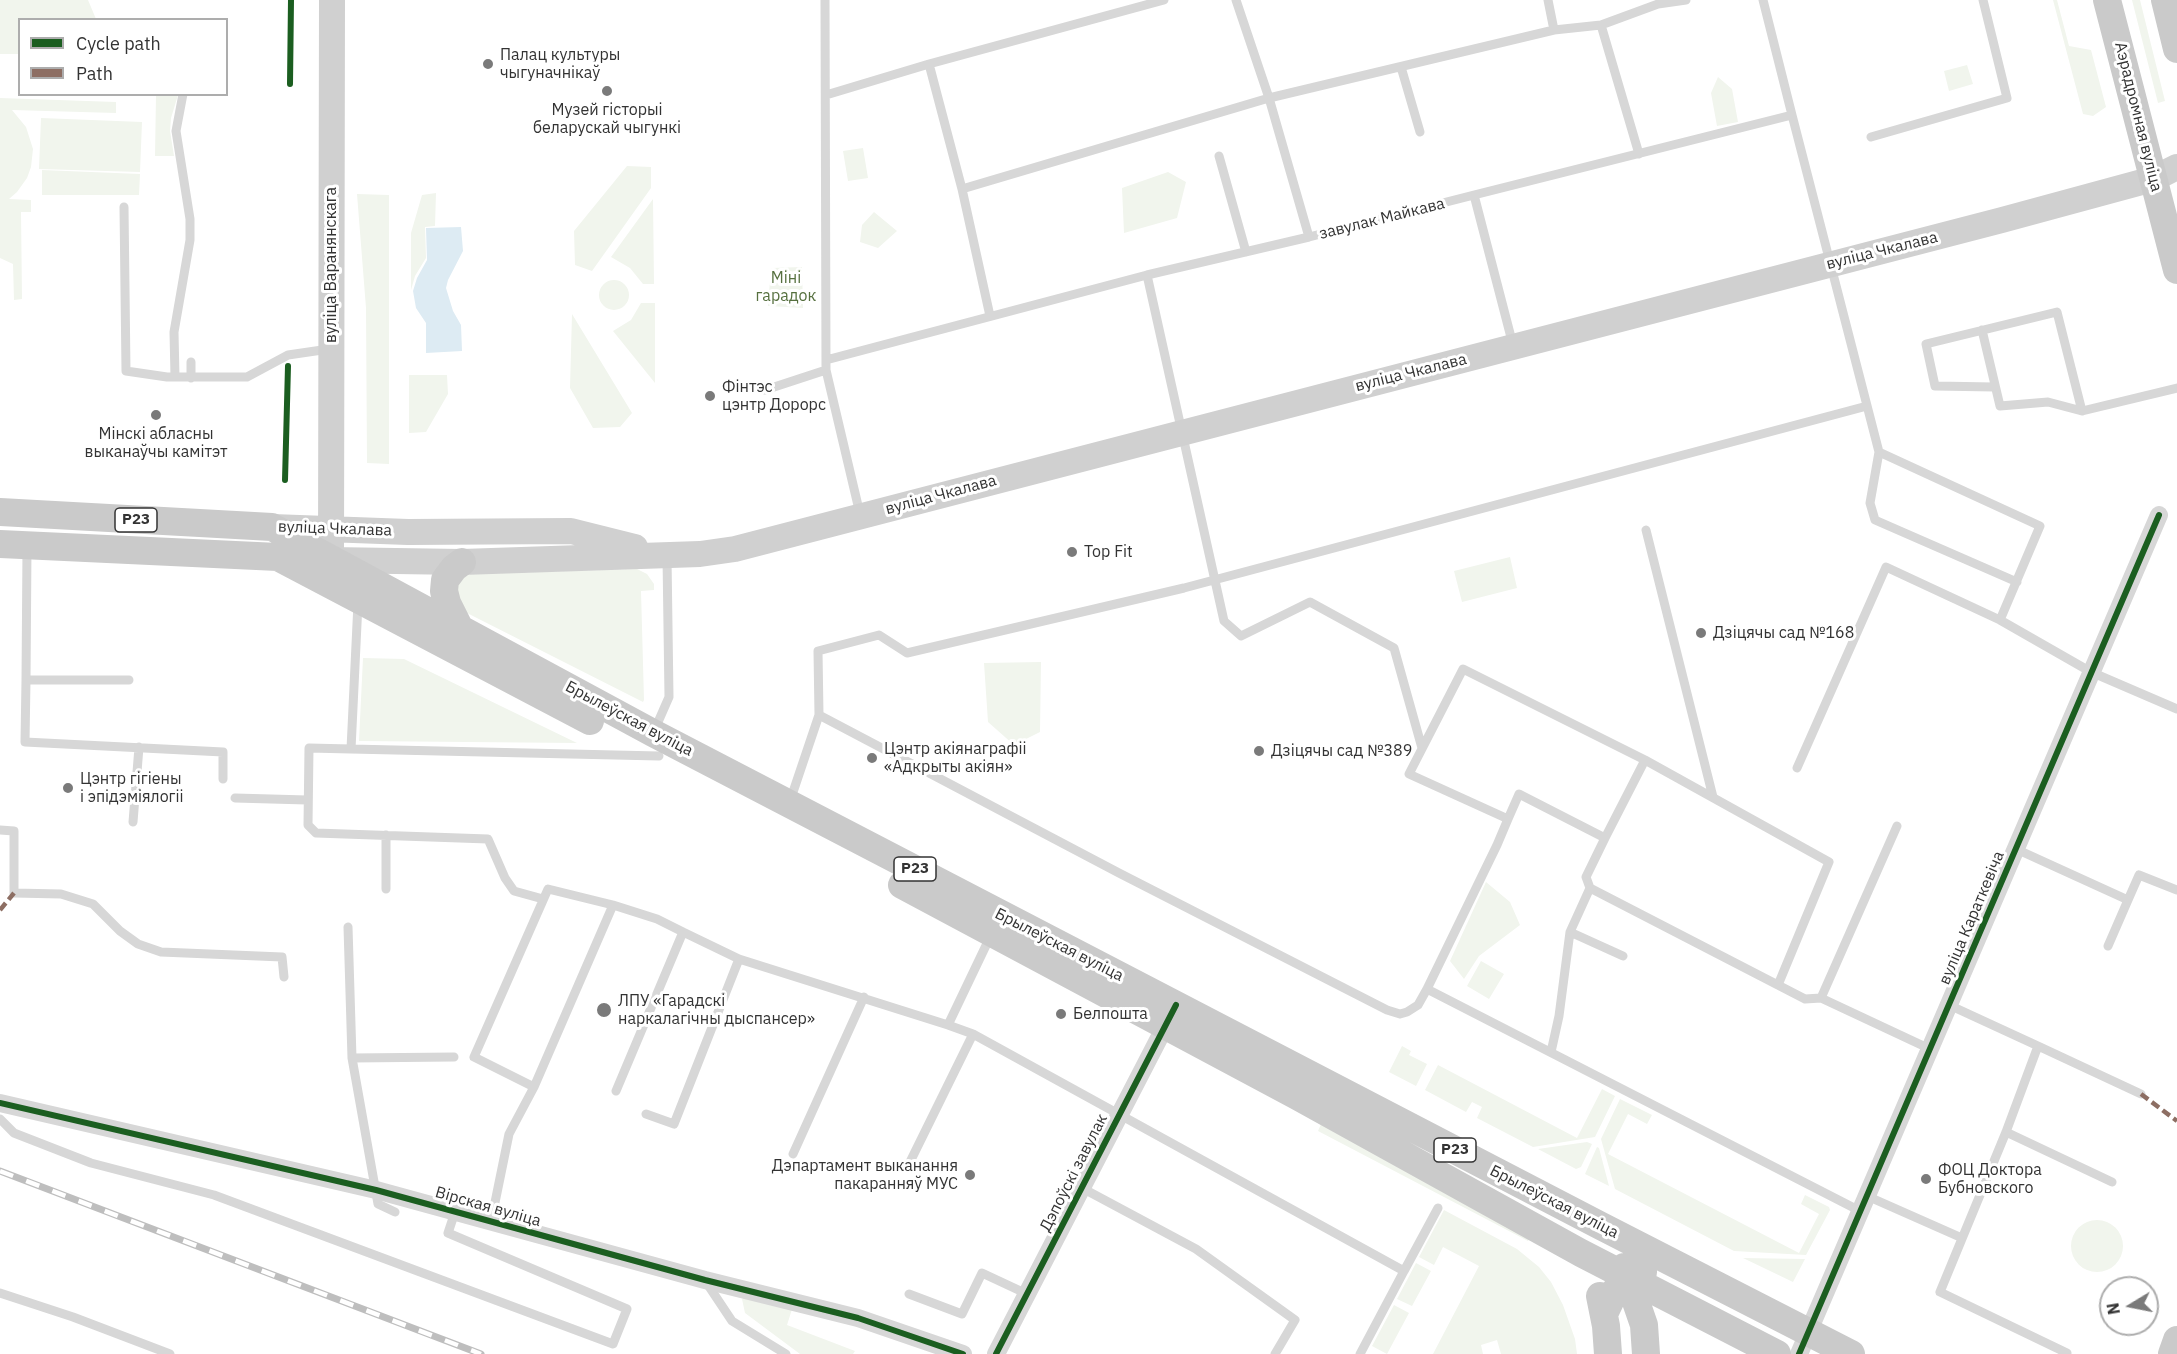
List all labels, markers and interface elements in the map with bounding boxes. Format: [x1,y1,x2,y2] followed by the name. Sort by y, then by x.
[18,18,228,96] legend
[76,32,161,55] text: Cycle path
[2110,40,2166,194] street label: Аэрадромная вуліца
[500,45,620,83] place label: Палац культуры чыгуначнікаў
[481,57,495,71] marker: Палац культуры чыгуначнікаў
[76,62,113,85] text: Path
[600,84,614,98] marker: Музей гісторыі беларускай чыгункі
[533,100,681,138] place label: Музей гісторыі беларускай чыгункі
[321,187,341,343] street label: вуліца Варанянскага
[1317,194,1447,244] street label: завулак Майкава
[1824,228,1940,274] street label: вуліца Чкалава
[756,268,816,306] park label: Міні гарадок
[1353,350,1469,396] street label: вуліца Чкалава
[722,377,826,415] place label: Фінтэс цэнтр Дорорс
[703,389,717,403] marker: Фінтэс цэнтр Дорорс
[149,408,163,422] marker: Мінскі абласны выканаўчы камітэт
[85,424,227,462] place label: Мінскі абласны выканаўчы камітэт
[883,471,999,519] street label: вуліца Чкалава
[115,508,157,532] road number: Р23
[278,517,392,541] street label: вуліца Чкалава
[1084,542,1133,562] place label: Top Fit
[1065,545,1079,559] marker: Top Fit
[1713,623,1854,643] place label: Дзіцячы сад №168
[1694,626,1708,640] marker: Дзіцячы сад №168
[562,677,696,761] street label: Брылеўская вуліца
[884,739,1027,777] place label: Цэнтр акіянаграфіі «Адкрыты акіян»
[1271,741,1412,761] place label: Дзіцячы сад №389
[1252,744,1266,758] marker: Дзіцячы сад №389
[865,751,879,765] marker: Цэнтр акіянаграфіі «Адкрыты акіян»
[80,769,184,807] place label: Цэнтр гігіены і эпідэміялогіі
[61,781,75,795] marker: Цэнтр гігіены і эпідэміялогіі
[1935,848,2009,988] street label: вуліца Караткевіча
[894,857,936,881] road number: Р23
[991,904,1127,986] street label: Брылеўская вуліца
[618,991,815,1029] place label: ЛПУ «Гарадскі наркалагічны дыспансер»
[595,1001,613,1019] marker: ЛПУ «Гарадскі наркалагічны дыспансер»
[1073,1004,1148,1024] place label: Белпошта
[1054,1007,1068,1021] marker: Белпошта
[1036,1111,1112,1235] street label: Дэпоўскі завулак
[1434,1138,1476,1162] road number: Р23
[772,1156,958,1194] place label: Дэпартамент выканання пакаранняў МУС
[1938,1160,2042,1198] place label: ФОЦ Доктора Бубновского
[1486,1161,1622,1243] street label: Брылеўская вуліца
[963,1168,977,1182] marker: Дэпартамент выканання пакаранняў МУС
[1919,1172,1933,1186] marker: ФОЦ Доктора Бубновского
[433,1183,543,1231] street label: Вірская вуліца
[2099,1276,2159,1336] north arrow
[2102,1301,2124,1316] text: N

